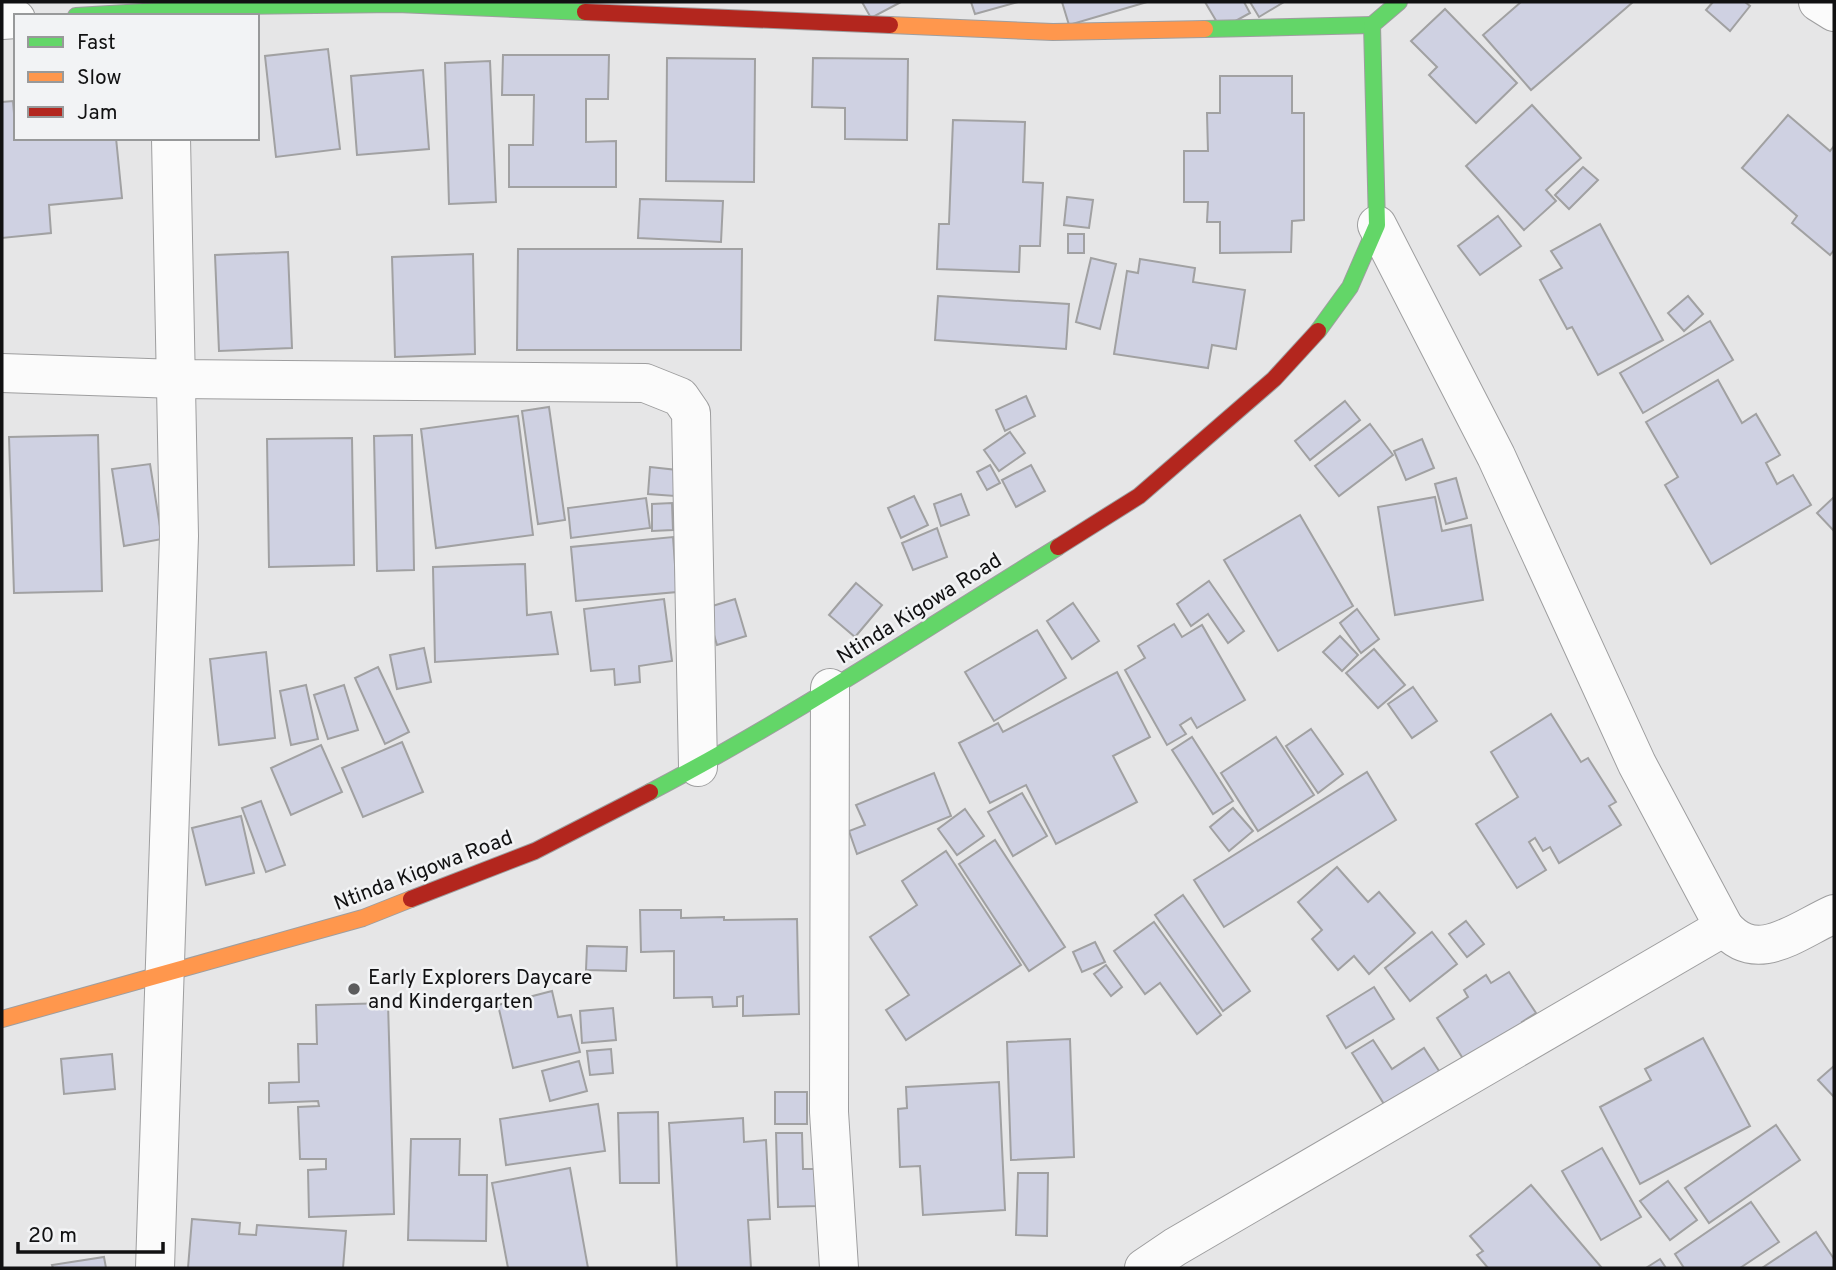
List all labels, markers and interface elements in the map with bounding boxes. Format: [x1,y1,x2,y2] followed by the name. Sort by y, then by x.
[14,14,259,140] legend
[77,30,116,57] text: Fast
[77,65,122,92] text: Slow
[77,100,118,127] text: Jam
[832,548,1007,671] street label: Ntinda Kigowa Road
[330,825,517,918] street label: Ntinda Kigowa Road
[368,965,592,1016] place label: Early Explorers Daycare and Kindergarten
[346,981,362,997] marker: Early Explorers Daycare and Kindergarten
[18,1210,163,1254] scale bar
[28,1223,77,1250] text: 20 m

